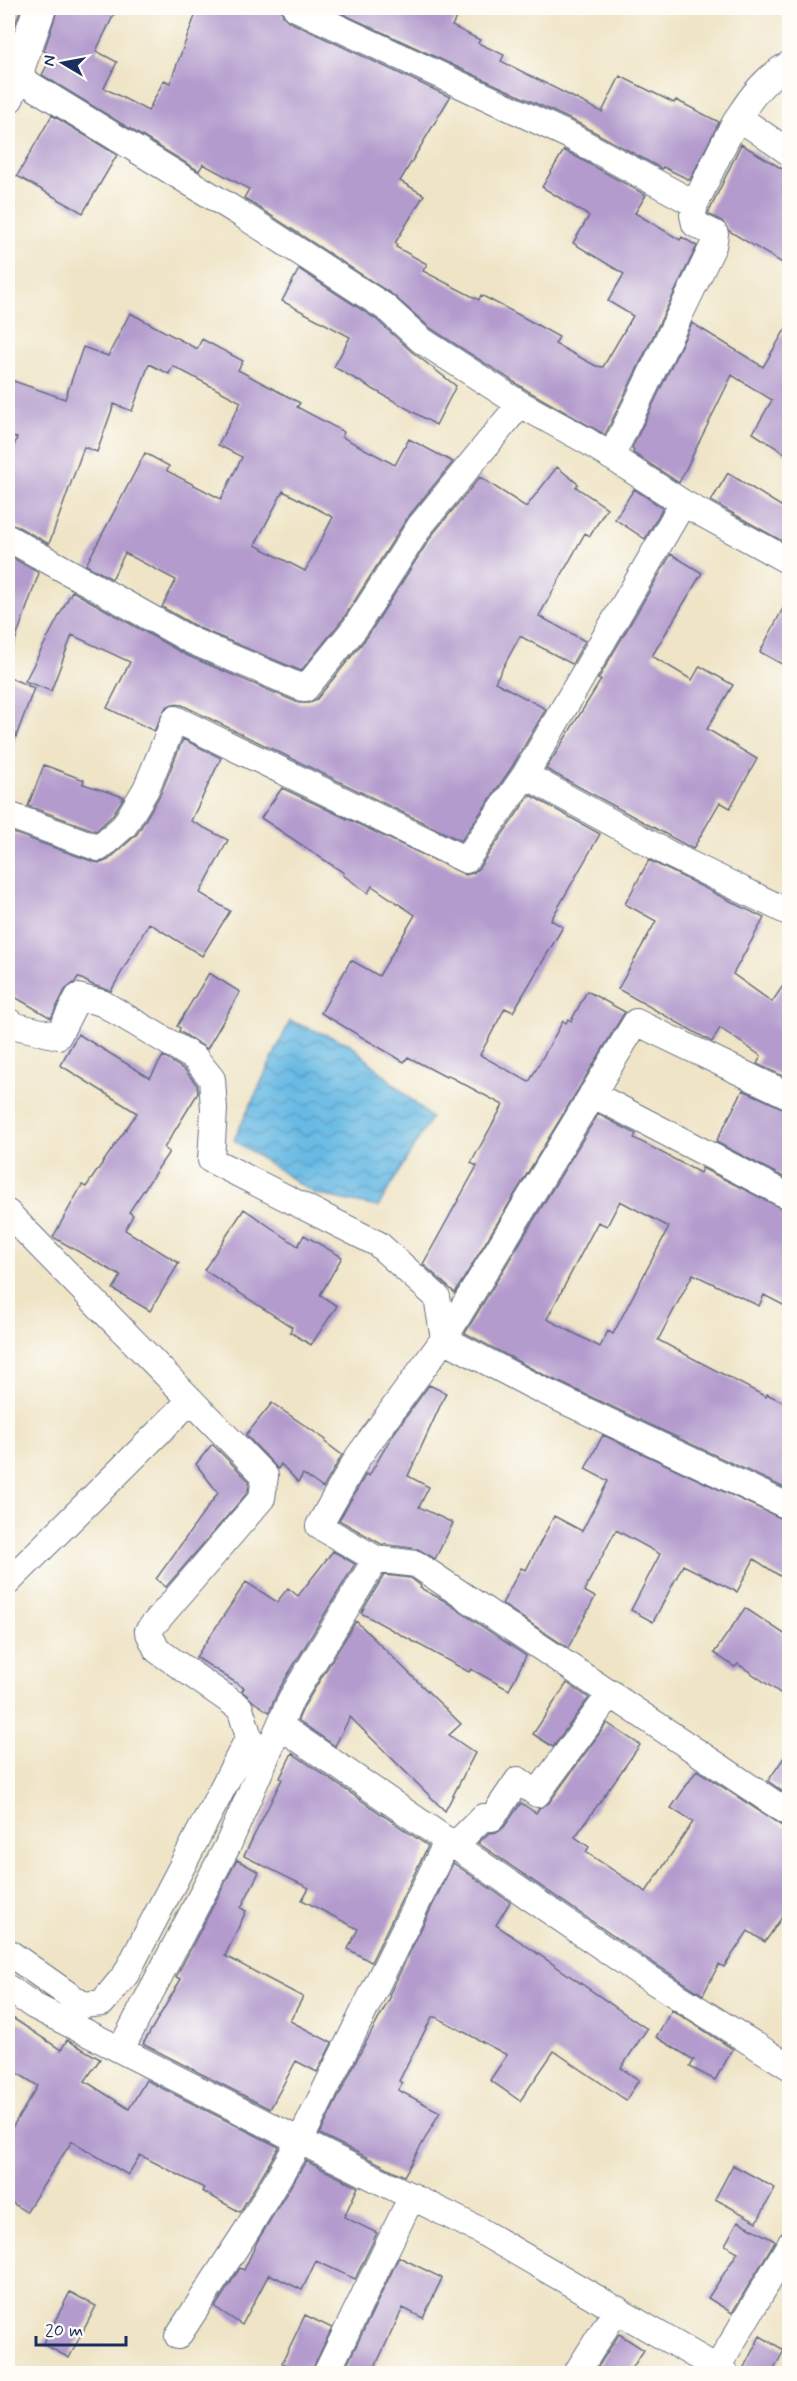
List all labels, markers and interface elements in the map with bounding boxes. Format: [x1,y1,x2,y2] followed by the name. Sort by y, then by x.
[33,33,93,93] north arrow
[38,54,61,68] text: N
[36,2309,126,2347] scale bar
[45,2319,83,2343] text: 20 m

